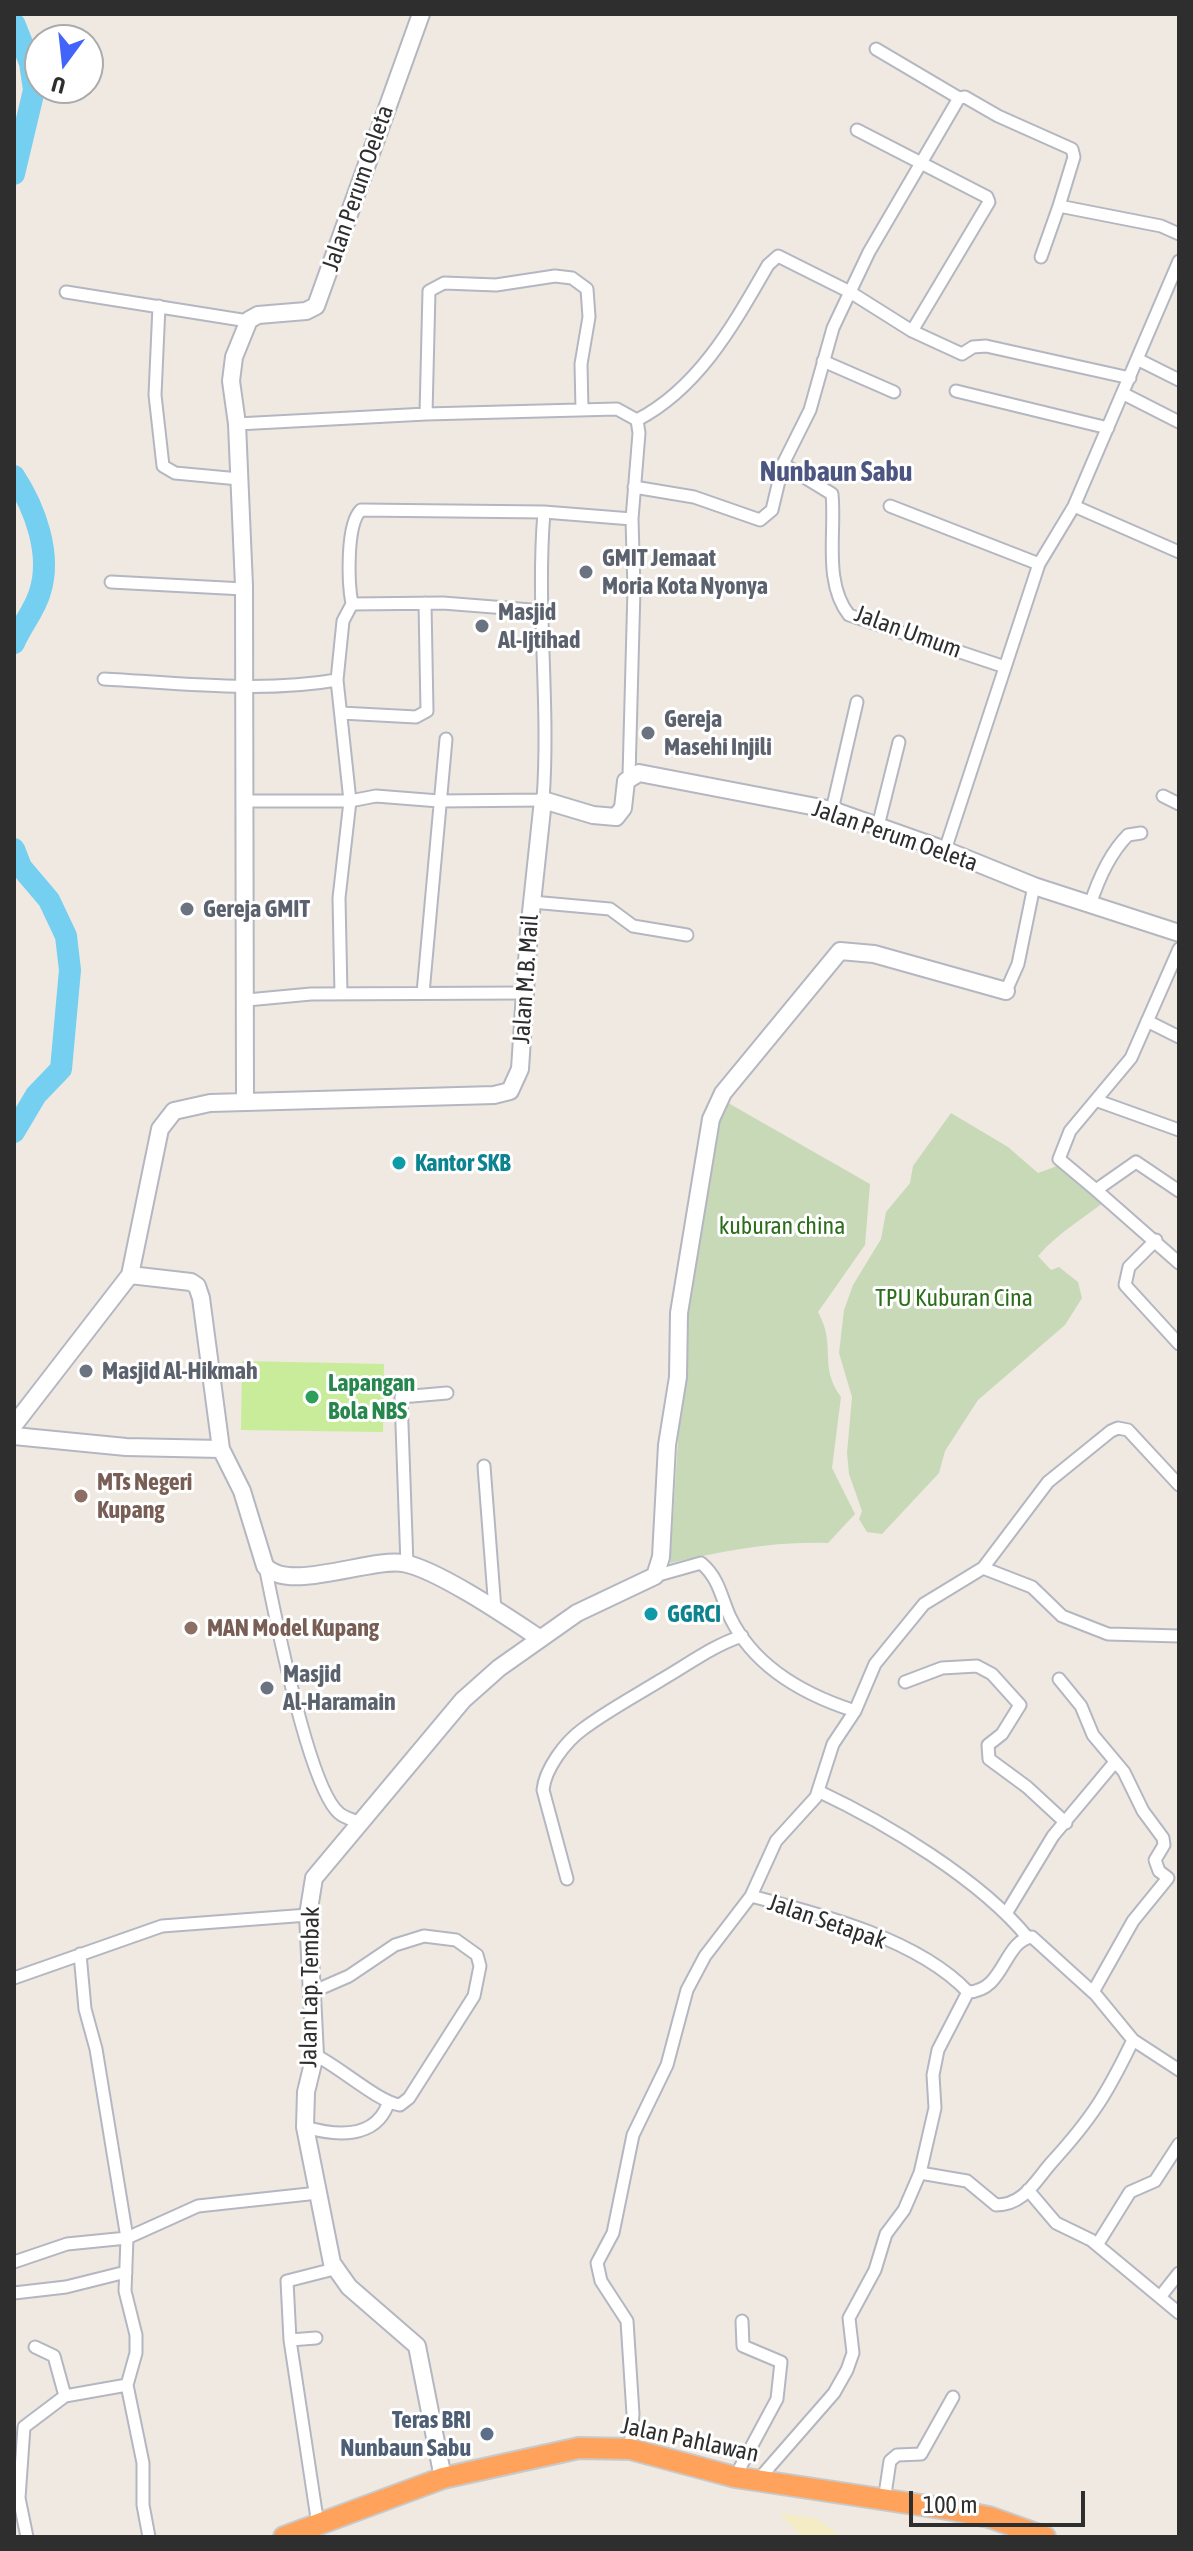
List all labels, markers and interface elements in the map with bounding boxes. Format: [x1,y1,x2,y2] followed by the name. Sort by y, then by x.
[24,24,104,104] north arrow
[49,71,68,99] text: U
[316,102,400,274] street label: Jalan Perum Oeleta
[760,455,912,489] district label: Nunbaun Sabu
[602,544,768,600] place label: GMIT Jemaat Moria Kota Nyonya
[577,563,595,581] marker: GMIT Jemaat Moria Kota Nyonya
[498,598,580,654] place label: Masjid Al-Ijtihad
[851,599,965,665] street label: Jalan Umum
[473,617,491,635] marker: Masjid Al-Ijtihad
[664,705,772,761] place label: Gereja Masehi Injili
[639,724,657,742] marker: Gereja Masehi Injili
[809,794,981,878] street label: Jalan Perum Oeleta
[203,895,310,923] place label: Gereja GMIT
[178,900,196,918] marker: Gereja GMIT
[507,913,545,1045] street label: Jalan M.B. Mail
[415,1149,511,1177] place label: Kantor SKB
[390,1154,408,1172] marker: Kantor SKB
[719,1212,845,1240] park label: kuburan china
[875,1284,1033,1312] park label: TPU Kuburan Cina
[102,1357,258,1385] place label: Masjid Al-Hikmah
[77,1362,95,1380] marker: Masjid Al-Hikmah
[328,1369,415,1425] place label: Lapangan Bola NBS
[303,1388,321,1406] marker: Lapangan Bola NBS
[97,1468,192,1524] place label: MTs Negeri Kupang
[72,1487,90,1505] marker: MTs Negeri Kupang
[667,1600,721,1628] place label: GGRCI
[642,1605,660,1623] marker: GGRCI
[207,1614,379,1642] place label: MAN Model Kupang
[182,1619,200,1637] marker: MAN Model Kupang
[283,1660,396,1716] place label: Masjid Al-Haramain
[258,1679,276,1697] marker: Masjid Al-Haramain
[764,1888,890,1956] street label: Jalan Setapak
[294,1906,326,2068] street label: Jalan Lap. Tembak
[340,2406,471,2462] place label: Teras BRI Nunbaun Sabu
[619,2411,761,2469] street label: Jalan Pahlawan
[478,2425,496,2443] marker: Teras BRI Nunbaun Sabu
[913,2475,1089,2525] scale bar
[923,2491,977,2518] text: 100 m

